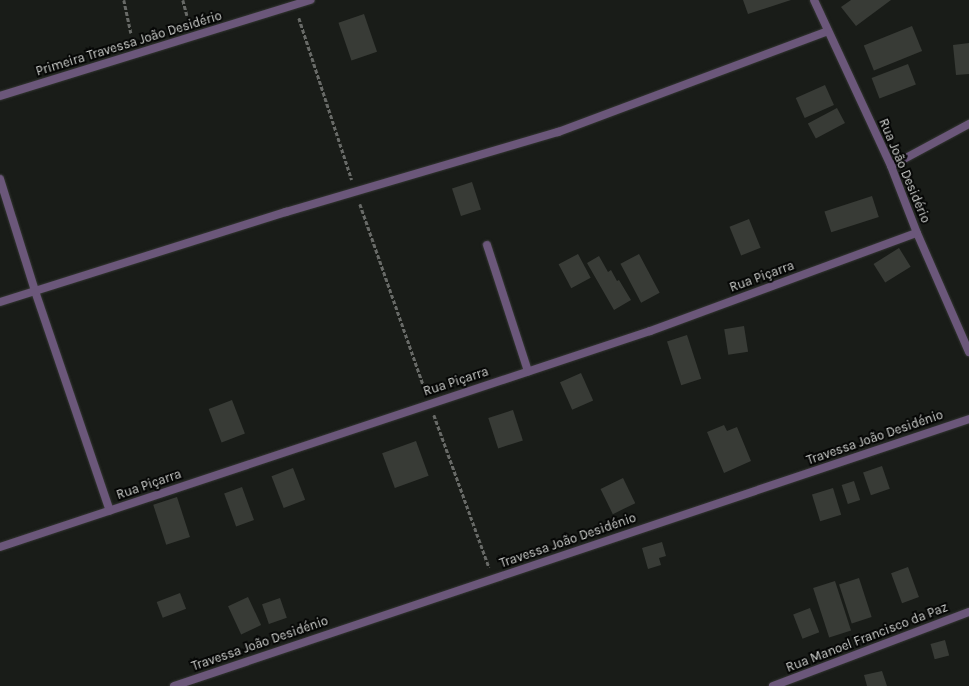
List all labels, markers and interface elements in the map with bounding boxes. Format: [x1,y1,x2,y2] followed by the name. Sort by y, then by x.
[34,8,224,80] street label: Primeira Travessa João Desidério
[875,116,933,226] street label: Rua João Desidério
[728,258,796,296] street label: Rua Piçarra
[421,364,491,400] street label: Rua Piçarra
[805,407,945,469] street label: Travessa João Desidénio
[115,467,183,503] street label: Rua Piçarra
[498,510,638,572] street label: Travessa João Desidénio
[784,600,950,676] street label: Rua Manoel Francisco da Paz
[190,613,330,675] street label: Travessa João Desidénio

